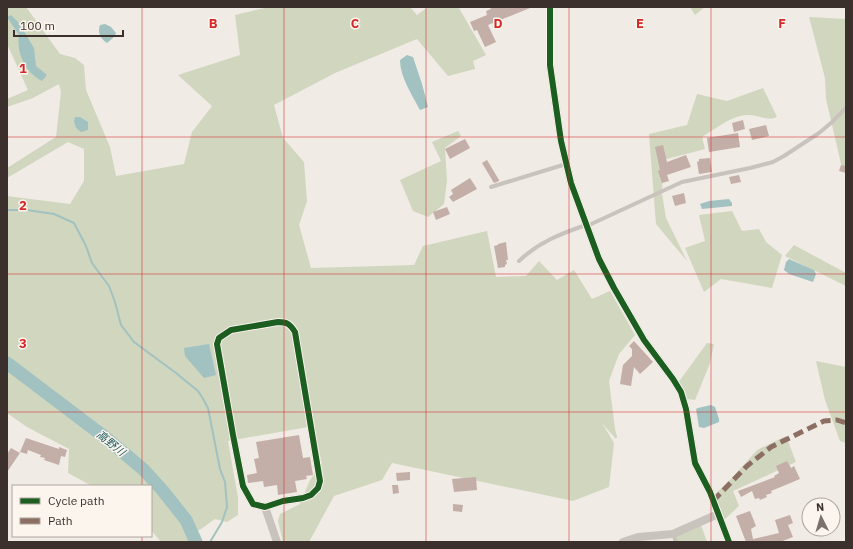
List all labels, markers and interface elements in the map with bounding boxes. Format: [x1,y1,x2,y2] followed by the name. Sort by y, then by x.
[14,12,123,38] scale bar
[209,15,218,32] text: B
[351,15,360,32] text: C
[493,15,503,32] text: D
[636,15,644,32] text: E
[778,15,786,32] text: F
[20,18,55,33] text: 100 m
[19,60,27,77] text: 1
[19,197,27,214] text: 2
[19,335,27,352] text: 3
[94,427,129,459] water label: 高野川
[12,485,152,537] legend
[48,493,105,508] text: Cycle path
[801,497,841,537] north arrow
[816,500,825,514] text: N
[48,513,73,528] text: Path

